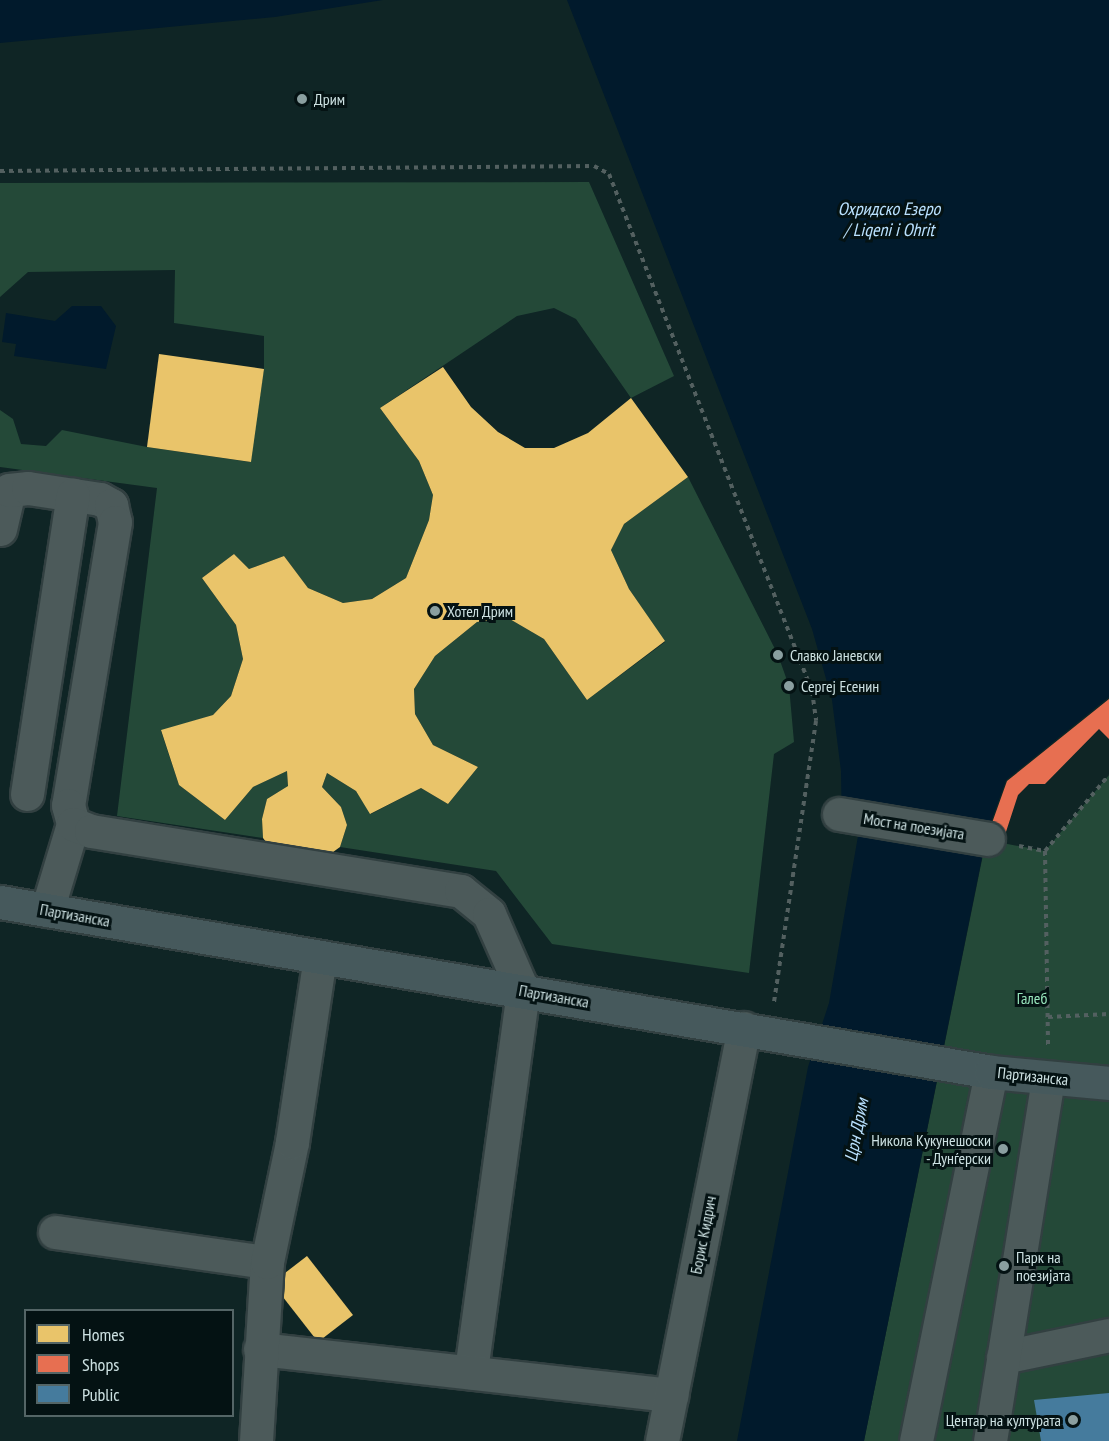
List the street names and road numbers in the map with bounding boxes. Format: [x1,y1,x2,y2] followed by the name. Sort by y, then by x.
[862,809,966,843] street label: Мост на поезијата
[38,899,112,931] street label: Партизанска
[517,980,591,1012] street label: Партизанска
[997,1063,1069,1089] street label: Партизанска
[686,1194,720,1276] street label: Борис Кидрич

